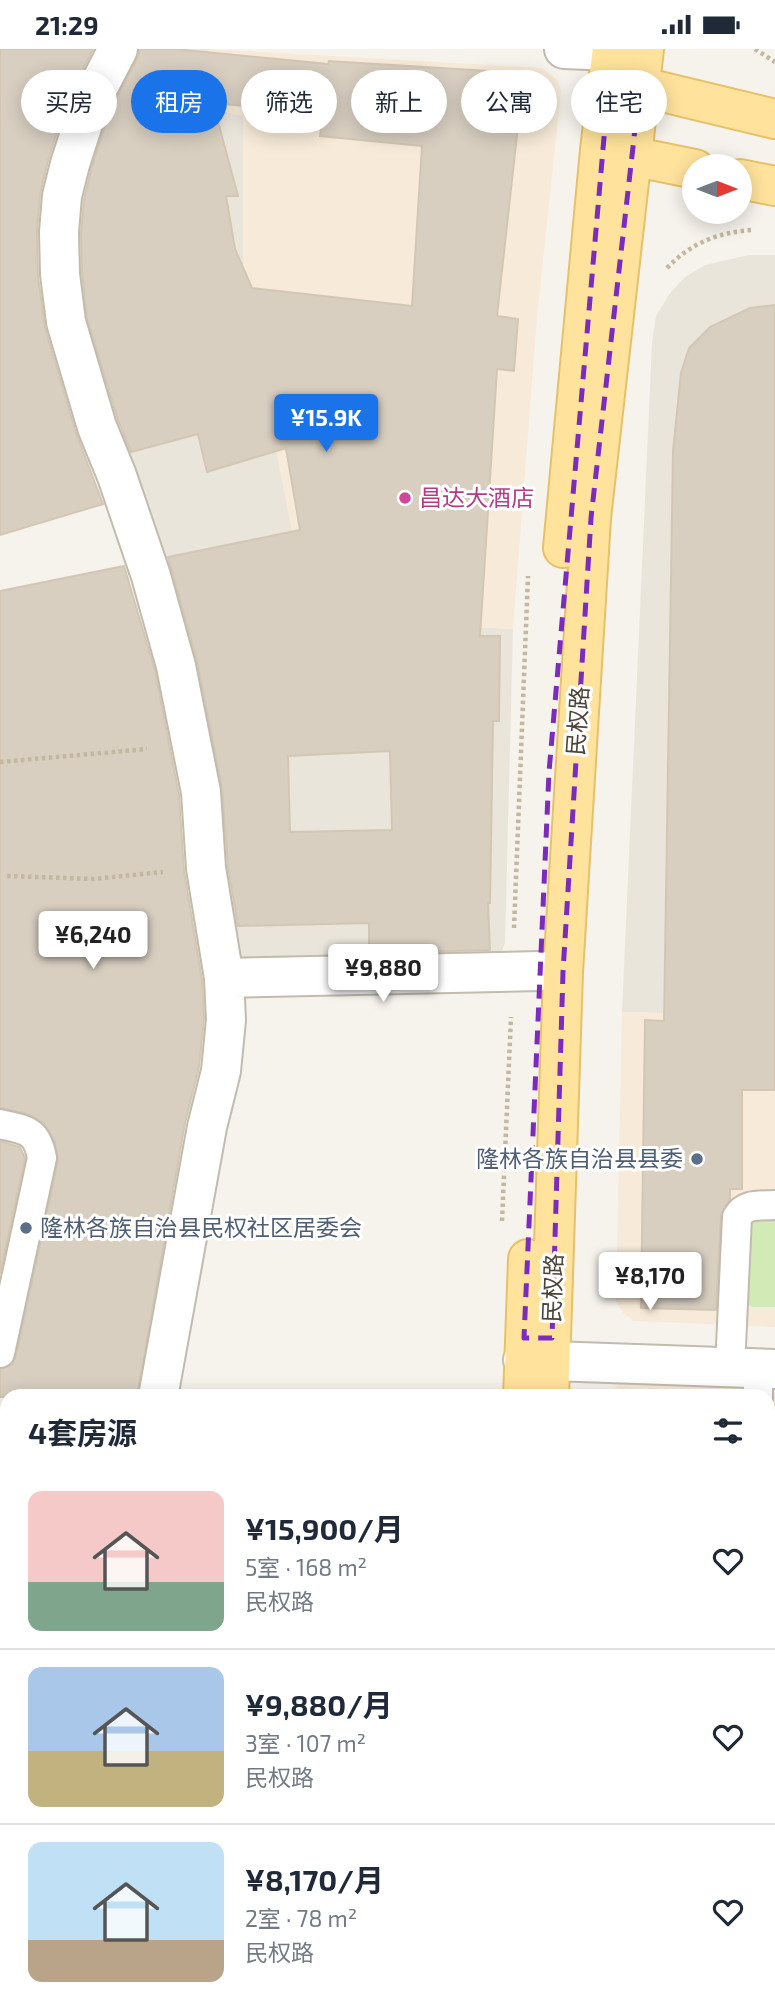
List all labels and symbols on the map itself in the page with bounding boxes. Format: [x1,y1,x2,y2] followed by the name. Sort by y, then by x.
[682,154,752,224] north arrow
[269,395,383,454] pin: ¥15.9K
[419,483,534,511] place label: 昌达大酒店
[397,490,413,506] marker: 昌达大酒店
[561,686,593,756] street label: 民权路
[36,911,150,971] pin: ¥6,240
[326,944,440,1004] pin: ¥9,880
[476,1144,683,1172] place label: 隆林各族自治县县委
[689,1151,705,1167] marker: 隆林各族自治县县委
[40,1213,362,1241] place label: 隆林各族自治县民权社区居委会
[18,1220,34,1236] marker: 隆林各族自治县民权社区居委会
[537,1253,567,1323] street label: 民权路
[593,1253,707,1312] pin: ¥8,170

